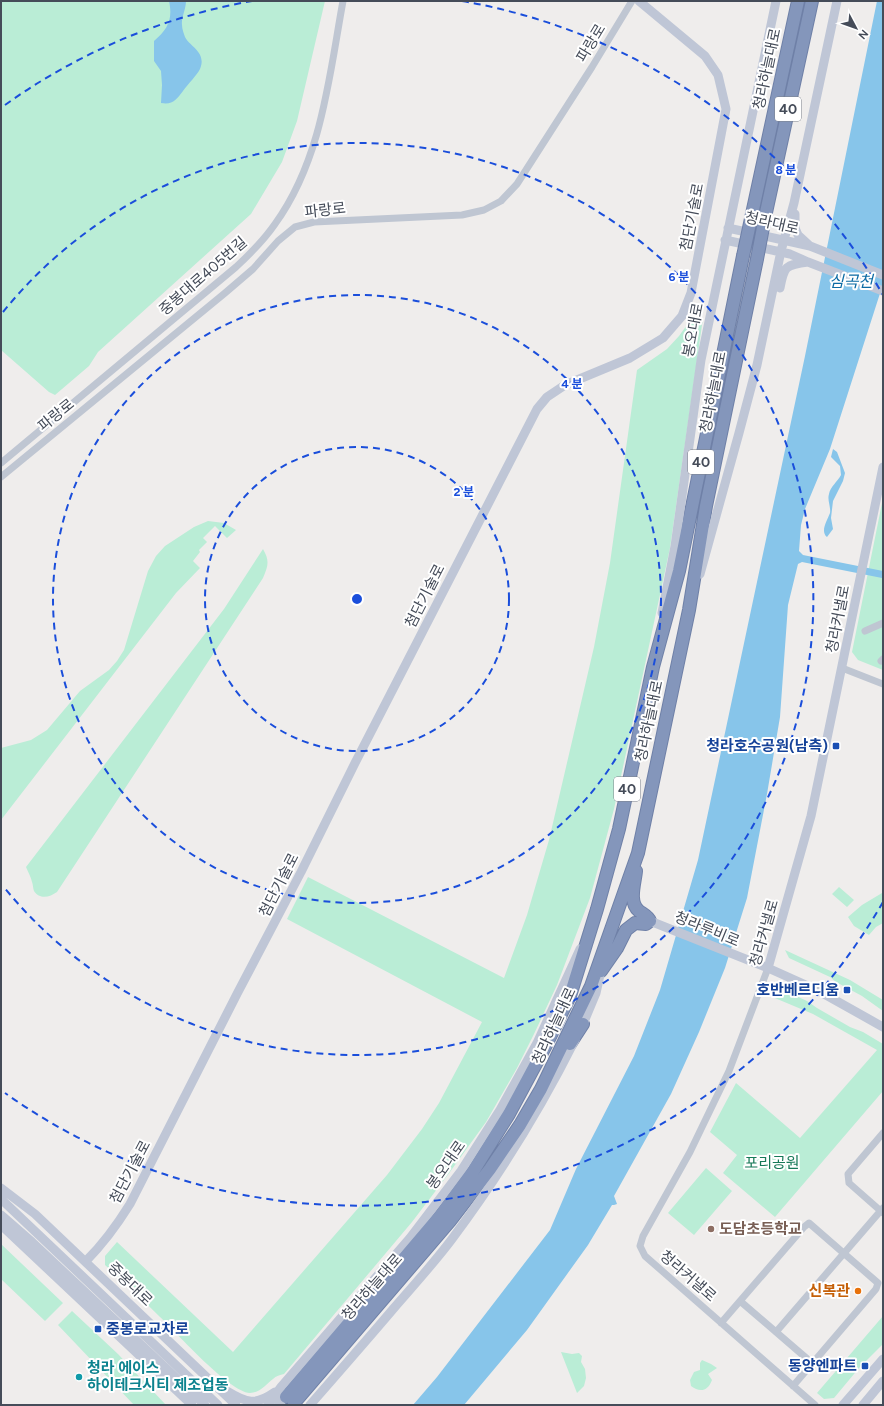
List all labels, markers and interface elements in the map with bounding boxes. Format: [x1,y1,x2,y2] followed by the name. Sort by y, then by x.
[836,8,876,48] north arrow
[573,21,609,65] street label: 파랑로
[750,27,784,111] street label: 청라하늘대로
[855,27,871,42] text: N
[775,97,801,121] road number: 40
[775,163,797,177] text: 8 분
[677,181,707,253] street label: 첨단기술로
[303,199,347,221] street label: 파랑로
[743,208,801,238] street label: 청라대로
[155,233,251,319] street label: 중봉대로405번길
[669,270,689,284] text: 6 분
[829,272,875,291] water label: 심곡천
[679,301,707,359] street label: 봉오대로
[696,350,730,434] street label: 청라하늘대로
[561,377,583,391] text: 4 분
[34,395,78,435] street label: 파랑로
[688,450,714,474] road number: 40
[454,485,474,499] text: 2 분
[401,561,449,631] street label: 첨단기술로
[823,583,853,655] street label: 청라커낼로
[350,592,364,606] centre of rings
[632,679,666,763] street label: 청라하늘대로
[706,737,828,755] place label: 청라호수공원(남측)
[831,741,841,751] marker: 청라호수공원(남측)
[614,777,640,801] road number: 40
[255,850,303,920] street label: 첨단기술로
[746,897,782,969] street label: 청라커낼로
[672,908,742,950] street label: 청라루비로
[756,981,839,999] place label: 호반베르디움
[528,985,580,1067] street label: 청라하늘대로
[842,985,852,995] marker: 호반베르디움
[106,1137,154,1207] street label: 첨단기술로
[423,1137,469,1193] street label: 봉오대로
[744,1154,800,1172] park label: 포리공원
[719,1220,802,1238] place label: 도담초등학교
[706,1224,716,1234] marker: 도담초등학교
[656,1247,720,1305] street label: 청라커낼로
[338,1250,406,1324] street label: 청라하늘대로
[104,1258,156,1310] street label: 중봉대로
[809,1282,850,1300] place label: 신복관
[853,1286,863,1296] marker: 신복관
[106,1320,189,1338] place label: 중봉로교차로
[93,1324,103,1334] marker: 중봉로교차로
[788,1357,857,1375] place label: 동양엔파트
[87,1359,229,1394] place label: 청라 에이스 하이테크시티 제조업동
[860,1361,870,1371] marker: 동양엔파트
[74,1372,84,1382] marker: 청라 에이스 하이테크시티 제조업동

